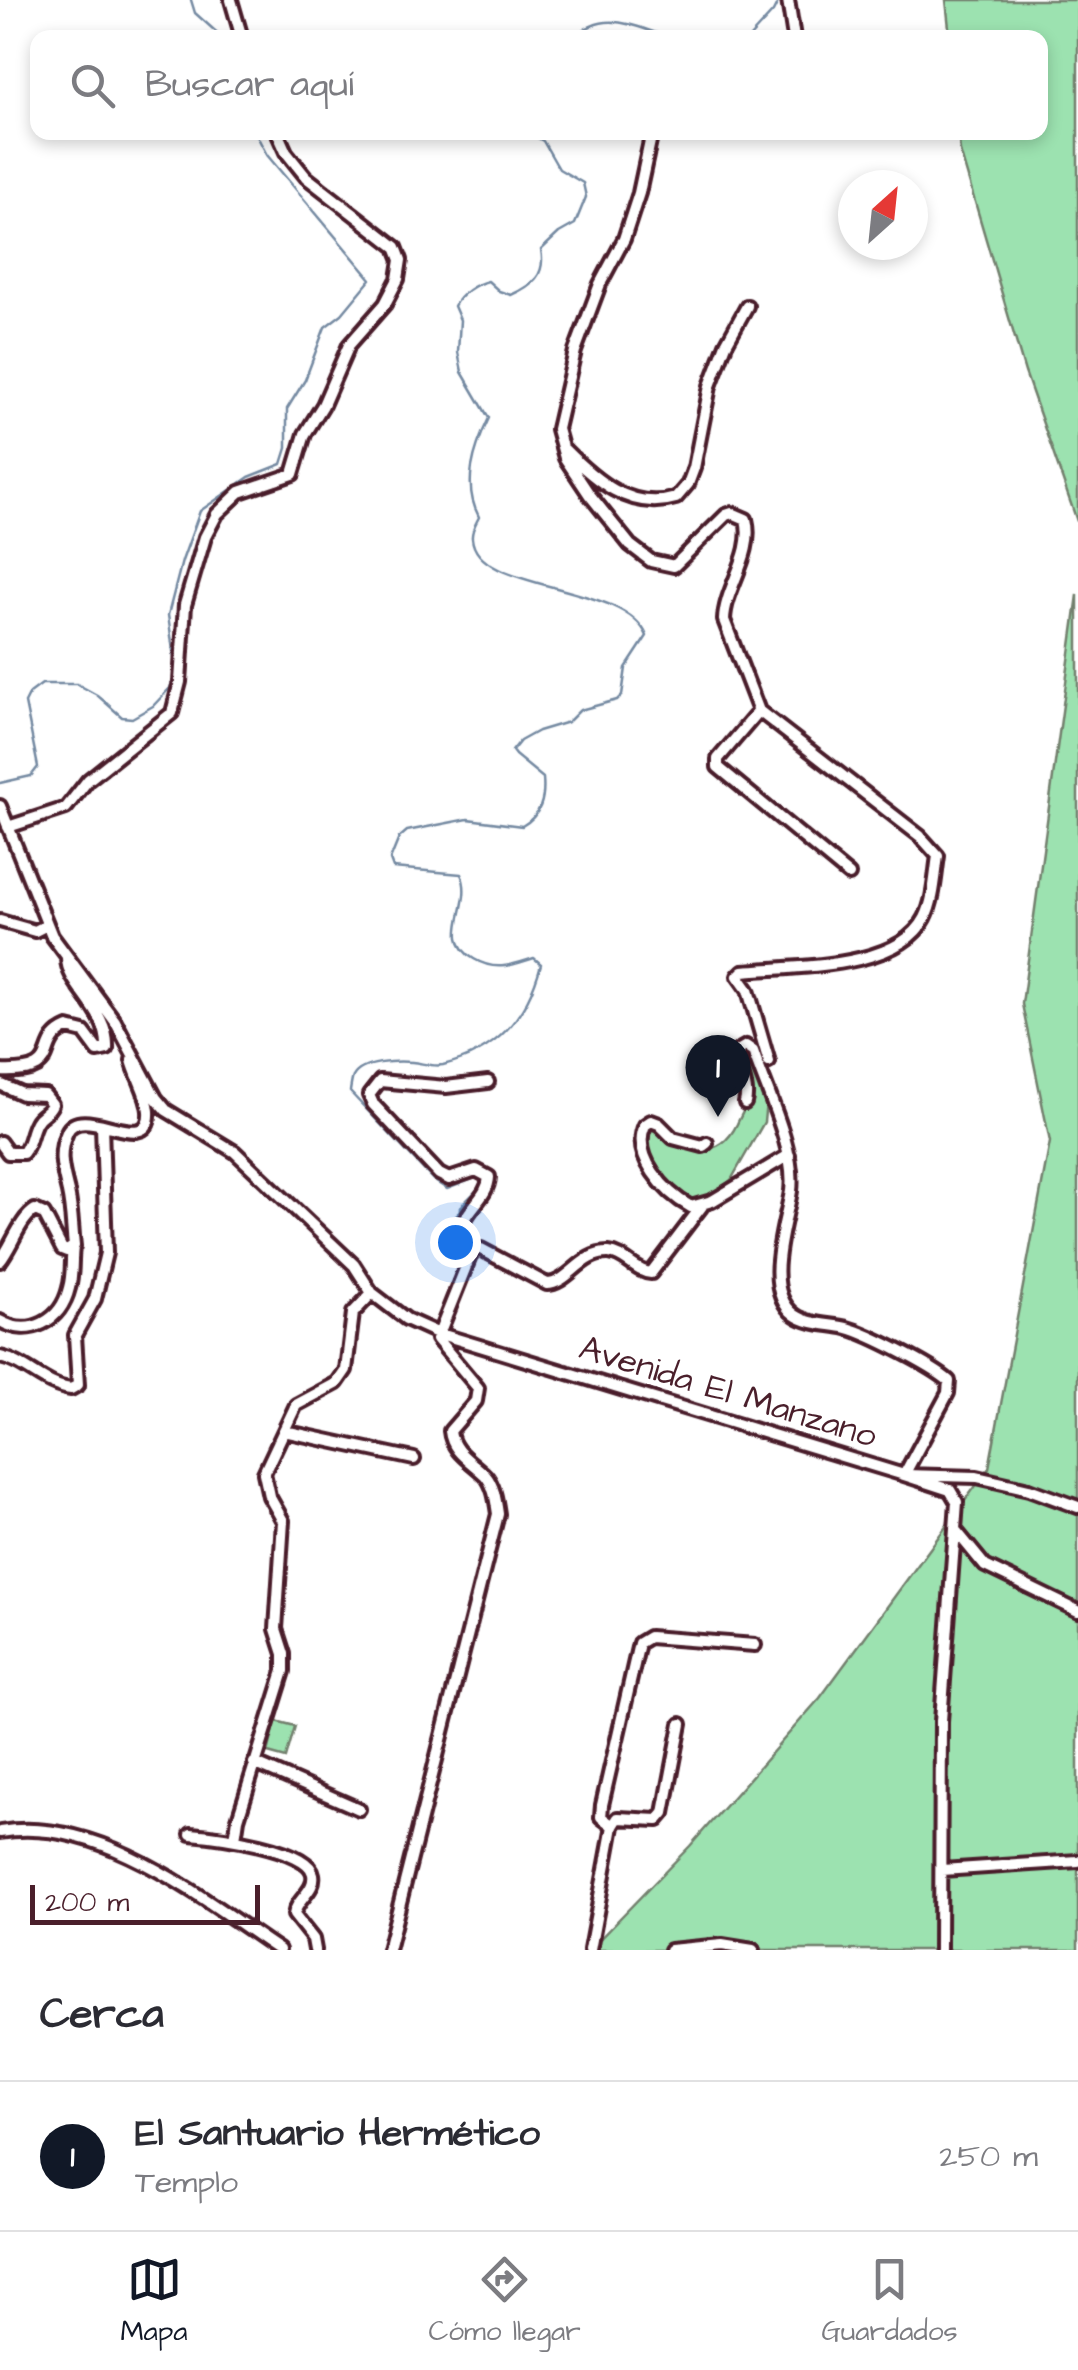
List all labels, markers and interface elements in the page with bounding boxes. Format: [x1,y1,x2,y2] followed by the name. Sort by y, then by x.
[30,30,1048,140] search box
[65,58,120,113] icon: search
[145,59,354,111] text: Buscar aquí
[838,170,928,260] north arrow
[686,1034,750,1117] pin: 1
[430,1217,481,1268] your location
[573,1323,883,1461] street label: Avenida El Manzano
[30,1880,260,1924] scale bar
[45,1883,129,1922] text: 200 m
[40,1986,164,2044] text: Cerca
[135,2108,540,2160] text: El Santuario Hermético
[70,2134,75,2179] text: 1
[939,2134,1038,2179] text: 250 m
[135,2160,238,2205] text: Templo
[120,2252,188,2351] tab: Mapa
[428,2252,581,2351] tab: Cómo llegar
[822,2252,958,2351] tab: Guardados

